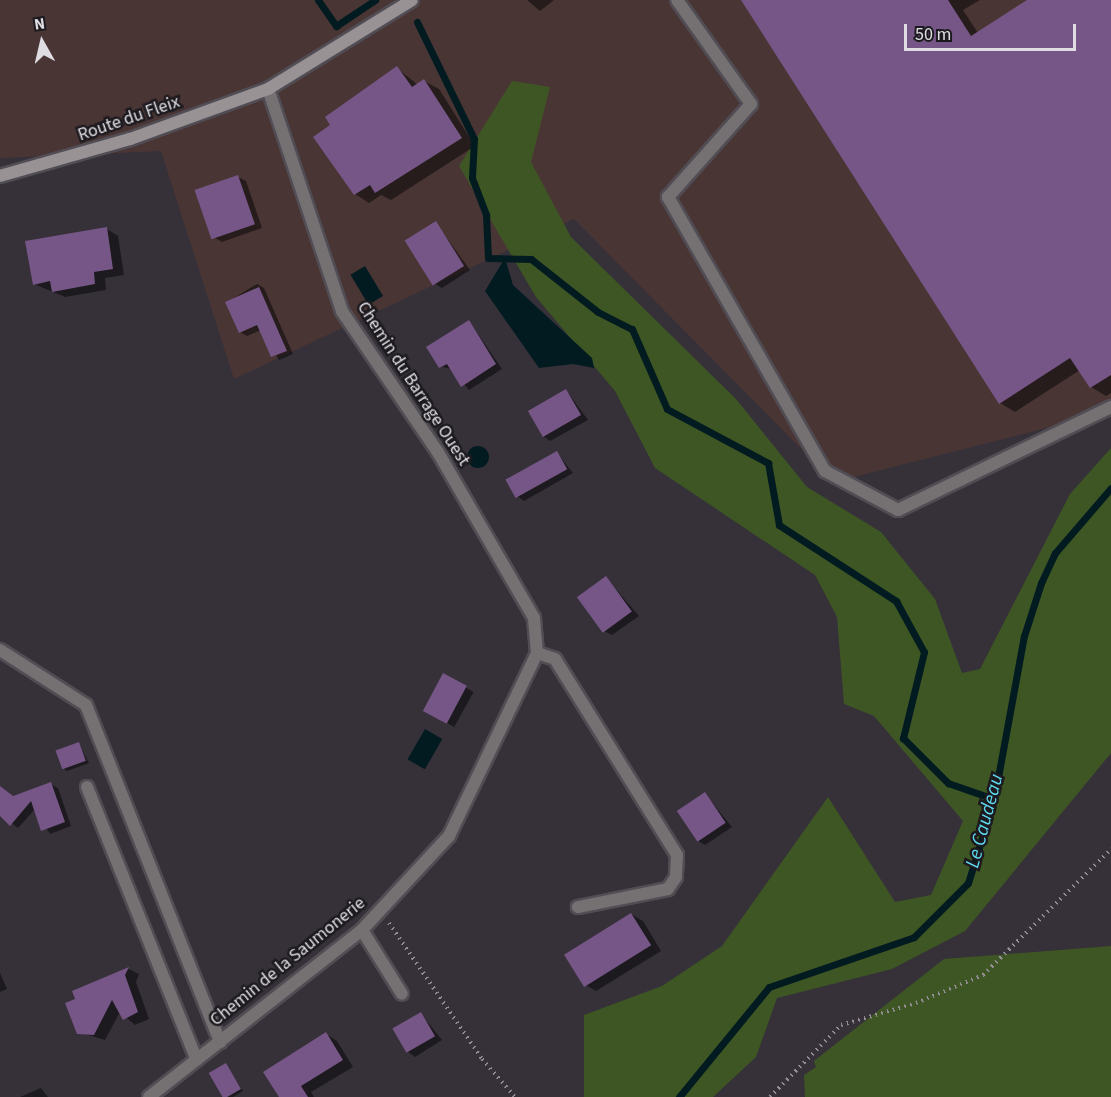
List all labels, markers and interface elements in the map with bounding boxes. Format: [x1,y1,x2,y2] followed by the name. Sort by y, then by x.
[12,12,72,72] north arrow
[907,12,1080,50] scale bar
[33,13,46,36] text: N
[915,22,951,47] text: 50 m
[75,91,183,147] street label: Route du Fleix
[352,298,474,470] street label: Chemin du Barrage Ouest
[961,771,1009,871] water label: Le Caudeau
[206,893,370,1031] street label: Chemin de la Saumonerie

